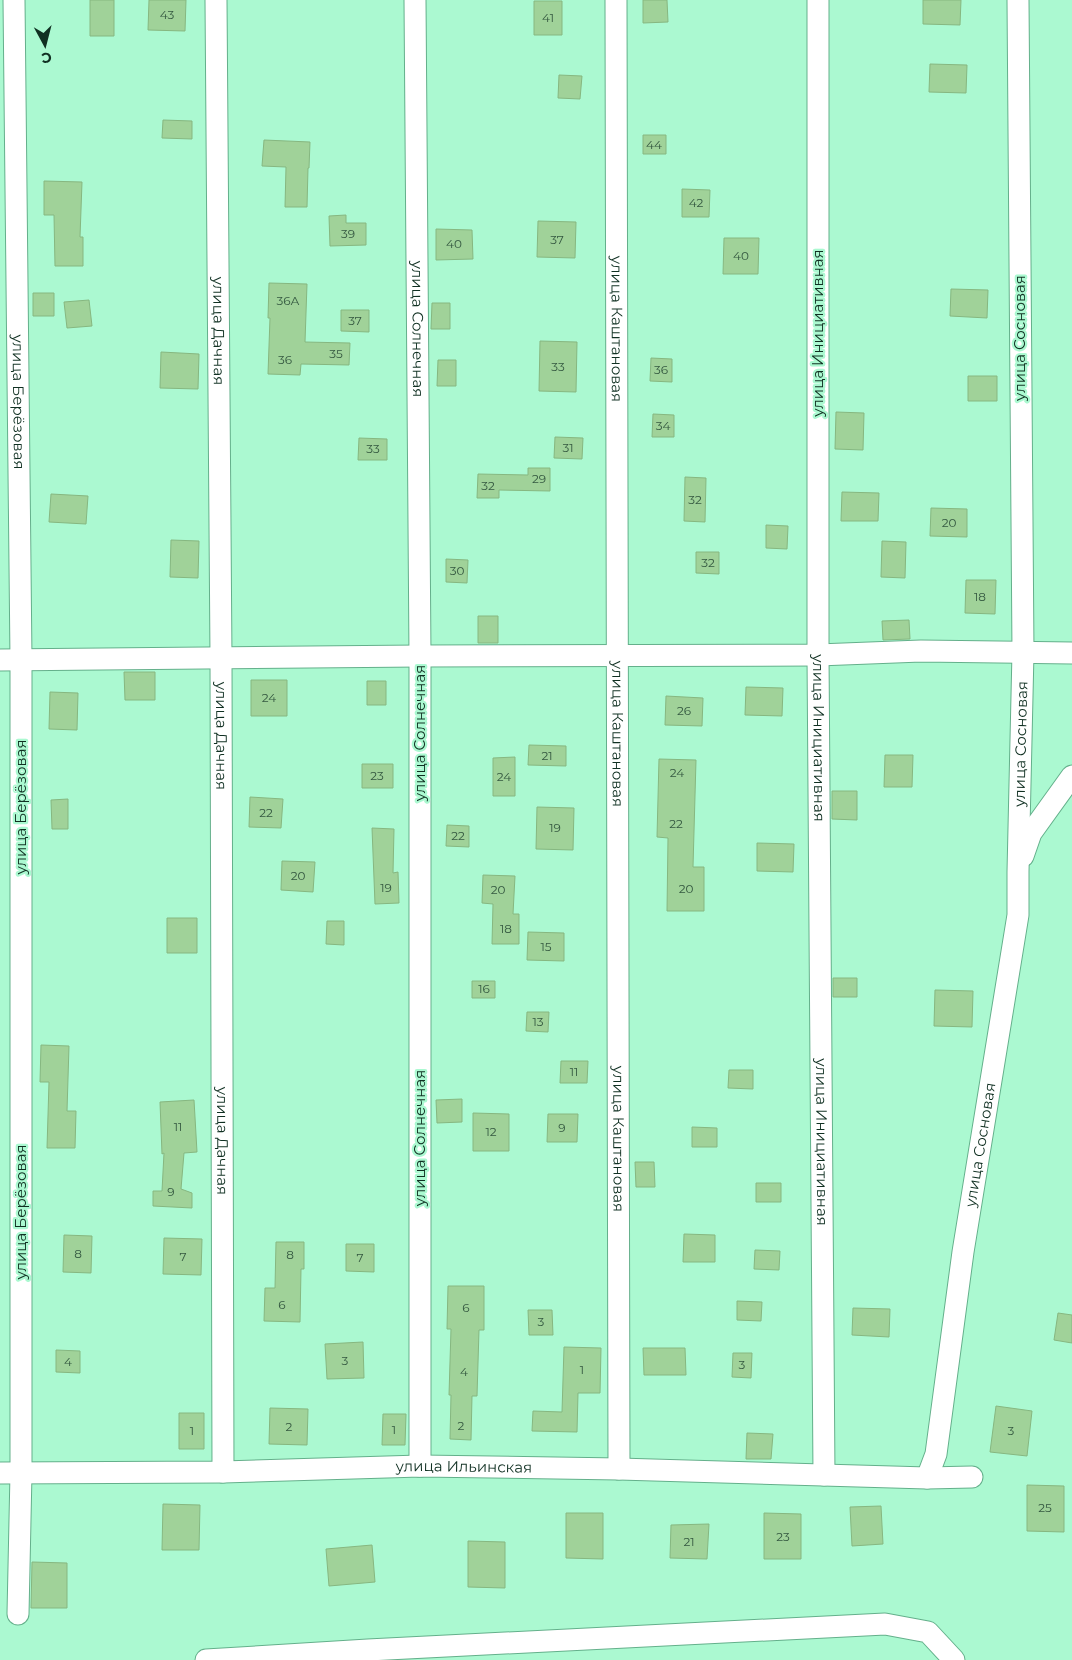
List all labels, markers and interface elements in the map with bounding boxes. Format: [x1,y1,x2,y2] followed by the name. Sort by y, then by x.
[160,7,174,22] house number: 43
[542,10,554,25] house number: 41
[20,20,70,70] north arrow
[40,48,53,67] text: С
[646,137,662,152] house number: 44
[689,195,704,210] house number: 42
[341,226,355,241] house number: 39
[550,232,564,247] house number: 37
[446,236,462,251] house number: 40
[733,248,749,263] house number: 40
[808,249,827,418] street label: улица Инициативная
[608,255,627,402] street label: улица Каштановая
[408,260,428,397] street label: улица Солнечная
[1010,275,1029,402] street label: улица Сосновая
[209,276,229,385] street label: улица Дачная
[276,293,300,308] house number: 36А
[348,313,362,328] house number: 37
[9,333,29,470] street label: улица Берёзовая
[329,346,343,361] house number: 35
[278,352,292,367] house number: 36
[551,359,565,374] house number: 33
[654,362,668,377] house number: 36
[656,418,670,433] house number: 34
[562,440,574,455] house number: 31
[366,441,380,456] house number: 33
[532,471,546,486] house number: 29
[481,478,495,493] house number: 32
[688,492,702,507] house number: 32
[942,515,956,530] house number: 20
[701,555,715,570] house number: 32
[450,563,464,578] house number: 30
[974,589,986,604] house number: 18
[809,653,829,822] street label: улица Инициативная
[608,660,628,807] street label: улица Каштановая
[410,665,429,802] street label: улица Солнечная
[212,681,231,790] street label: улица Дачная
[1009,681,1031,808] street label: улица Сосновая
[262,690,276,705] house number: 24
[677,703,691,718] house number: 26
[11,740,30,876] street label: улица Берёзовая
[541,748,553,763] house number: 21
[670,765,684,780] house number: 24
[370,768,384,783] house number: 23
[497,769,511,784] house number: 24
[259,805,273,820] house number: 22
[669,816,683,831] house number: 22
[549,820,561,835] house number: 19
[451,828,465,843] house number: 22
[291,868,305,883] house number: 20
[380,880,392,895] house number: 19
[679,881,693,896] house number: 20
[491,882,505,897] house number: 20
[500,921,512,936] house number: 18
[540,939,552,954] house number: 15
[478,981,490,996] house number: 16
[532,1014,544,1029] house number: 13
[812,1057,832,1226] street label: улица Инициативная
[570,1064,578,1079] house number: 11
[609,1065,628,1212] street label: улица Каштановая
[410,1070,429,1207] street label: улица Солнечная
[960,1081,1000,1209] street label: улица Сосновая
[213,1086,232,1195] street label: улица Дачная
[174,1119,182,1134] house number: 11
[558,1120,566,1135] house number: 9
[485,1124,497,1139] house number: 12
[11,1145,30,1281] street label: улица Берёзовая
[167,1184,175,1199] house number: 9
[74,1246,82,1261] house number: 8
[286,1247,294,1262] house number: 8
[179,1249,187,1264] house number: 7
[356,1250,364,1265] house number: 7
[278,1297,286,1312] house number: 6
[462,1300,470,1315] house number: 6
[538,1314,545,1329] house number: 3
[342,1353,349,1368] house number: 3
[64,1354,72,1369] house number: 4
[739,1357,746,1372] house number: 3
[580,1362,584,1377] house number: 1
[460,1364,468,1379] house number: 4
[458,1418,465,1433] house number: 2
[286,1419,293,1434] house number: 2
[392,1422,396,1437] house number: 1
[190,1423,194,1438] house number: 1
[1008,1423,1015,1438] house number: 3
[394,1456,532,1477] street label: улица Ильинская
[1038,1500,1052,1515] house number: 25
[776,1529,790,1544] house number: 23
[683,1534,695,1549] house number: 21

